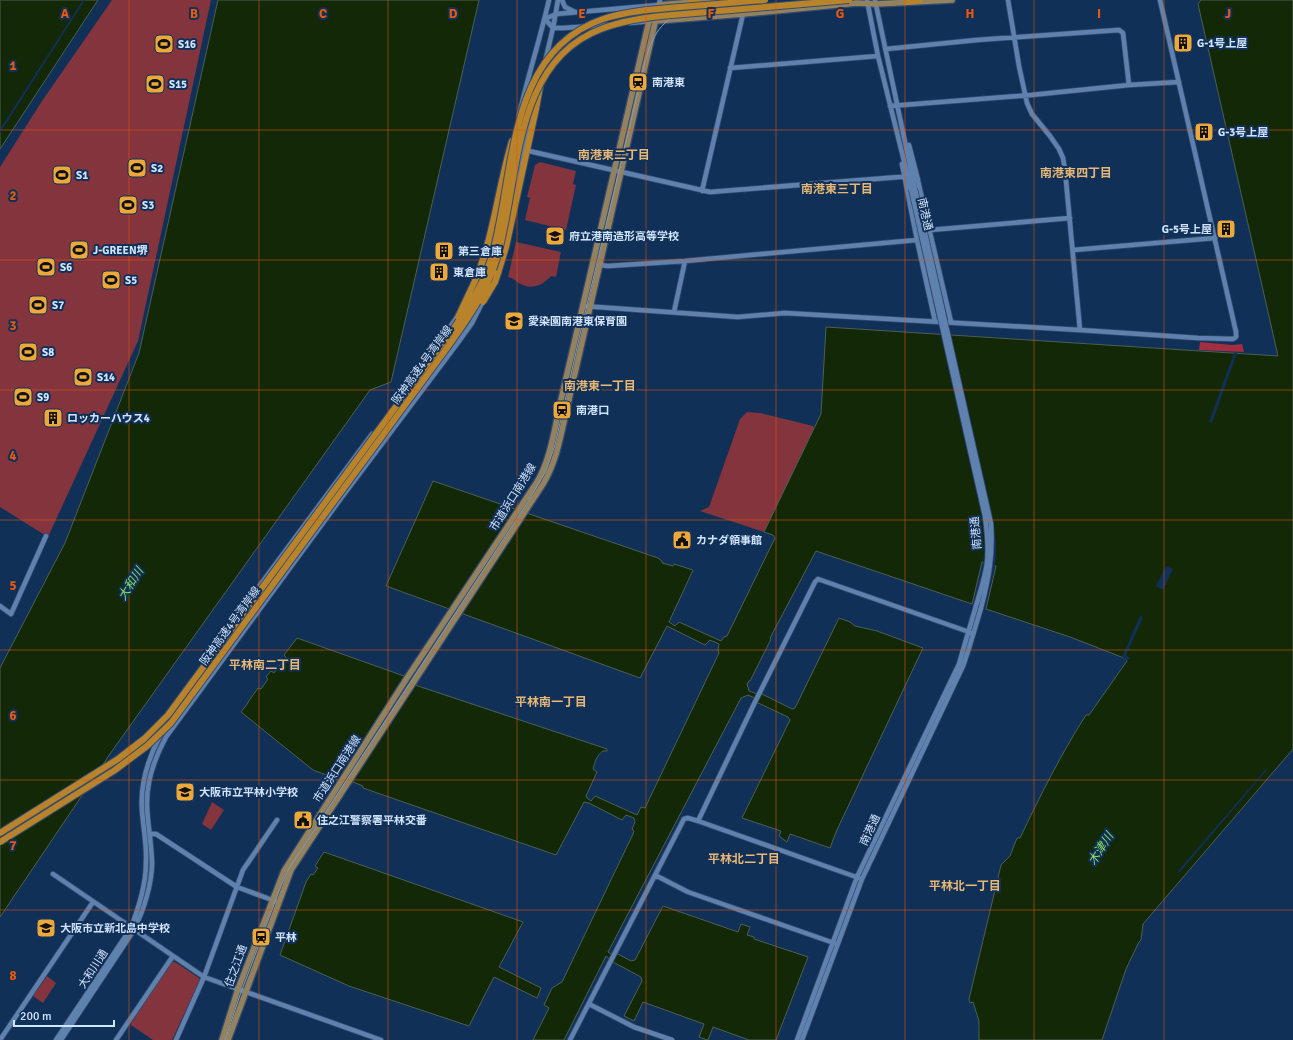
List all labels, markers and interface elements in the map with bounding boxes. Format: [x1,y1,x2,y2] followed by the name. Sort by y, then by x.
[61,6,70,22] text: A
[190,6,198,22] text: B
[319,6,327,22] text: C
[449,6,458,22] text: D
[578,6,586,22] text: E
[708,6,715,22] text: F
[836,6,844,22] text: G
[966,6,974,22] text: H
[1097,6,1101,22] text: I
[1225,6,1231,22] text: J
[1172,32,1194,54] building icon: G-1号上屋
[153,33,175,55] sports icon: S16
[1197,37,1247,50] place label: G-1号上屋
[178,38,196,51] place label: S16
[9,58,17,74] text: 1
[627,71,649,93] station icon: 南港東
[144,73,166,95] sports icon: S15
[652,76,685,89] place label: 南港東
[169,78,187,91] place label: S15
[1193,121,1215,143] building icon: G-3号上屋
[1218,126,1268,139] place label: G-3号上屋
[578,148,650,163] district label: 南港東二丁目
[126,157,148,179] sports icon: S2
[151,162,163,175] place label: S2
[51,164,73,186] sports icon: S1
[1040,166,1112,181] district label: 南港東四丁目
[76,169,88,182] place label: S1
[801,182,873,197] district label: 南港東三丁目
[9,188,17,204] text: 2
[117,194,139,216] sports icon: S3
[915,196,935,232] street label: 南港通
[142,199,154,212] place label: S3
[1215,218,1237,240] building icon: G-5号上屋
[1162,223,1212,236] place label: G-5号上屋
[544,225,566,247] school or university icon: 府立港南造形高等学校
[569,230,679,243] place label: 府立港南造形高等学校
[68,239,90,261] sports icon: J-GREEN堺
[433,240,455,262] building icon: 第三倉庫
[93,244,149,257] place label: J-GREEN堺
[458,245,502,258] place label: 第三倉庫
[35,256,57,278] sports icon: S6
[60,261,72,274] place label: S6
[428,261,450,283] building icon: 東倉庫
[453,266,486,279] place label: 東倉庫
[100,269,122,291] sports icon: S5
[125,274,137,287] place label: S5
[27,294,49,316] sports icon: S7
[52,299,64,312] place label: S7
[503,310,525,332] school or university icon: 愛染園南港東保育園
[528,315,627,328] place label: 愛染園南港東保育園
[9,318,17,334] text: 3
[389,323,455,407] street label: 阪神高速4号湾岸線
[17,341,39,363] sports icon: S8
[42,346,54,359] place label: S8
[72,366,94,388] sports icon: S14
[97,371,115,384] place label: S14
[564,379,636,394] district label: 南港東一丁目
[12,386,34,408] sports icon: S9
[37,391,49,404] place label: S9
[551,399,573,421] station icon: 南港口
[576,404,609,417] place label: 南港口
[42,407,64,429] building icon: ロッカーハウス4
[67,412,150,425] place label: ロッカーハウス4
[9,448,17,464] text: 4
[487,461,539,533] street label: 市道浜口南港線
[968,516,984,550] street label: 南港通
[671,529,693,551] public building icon: カナダ領事館
[696,534,762,547] place label: カナダ領事館
[115,563,148,603] water label: 大和川
[9,578,17,594] text: 5
[197,584,263,668] street label: 阪神高速4号湾岸線
[229,658,301,673] district label: 平林南二丁目
[515,695,587,710] district label: 平林南一丁目
[9,708,17,724] text: 6
[311,733,363,805] street label: 市道浜口南港線
[174,781,196,803] school or university icon: 大阪市立平林小学校
[199,786,298,799] place label: 大阪市立平林小学校
[292,809,314,831] public building icon: 住之江警察署平林交番
[857,812,883,848] street label: 南港通
[317,814,427,827] place label: 住之江警察署平林交番
[1085,828,1118,868] water label: 木津川
[9,838,17,854] text: 7
[708,852,780,867] district label: 平林北二丁目
[929,879,1001,894] district label: 平林北一丁目
[35,917,57,939] school or university icon: 大阪市立新北島中学校
[60,922,170,935] place label: 大阪市立新北島中学校
[250,926,272,948] station icon: 平林
[275,931,297,944] place label: 平林
[222,943,250,989] street label: 住之江通
[76,947,110,991] street label: 大和川通
[9,968,17,984] text: 8
[14,1002,114,1028] scale bar
[20,1009,52,1024] text: 200 m

